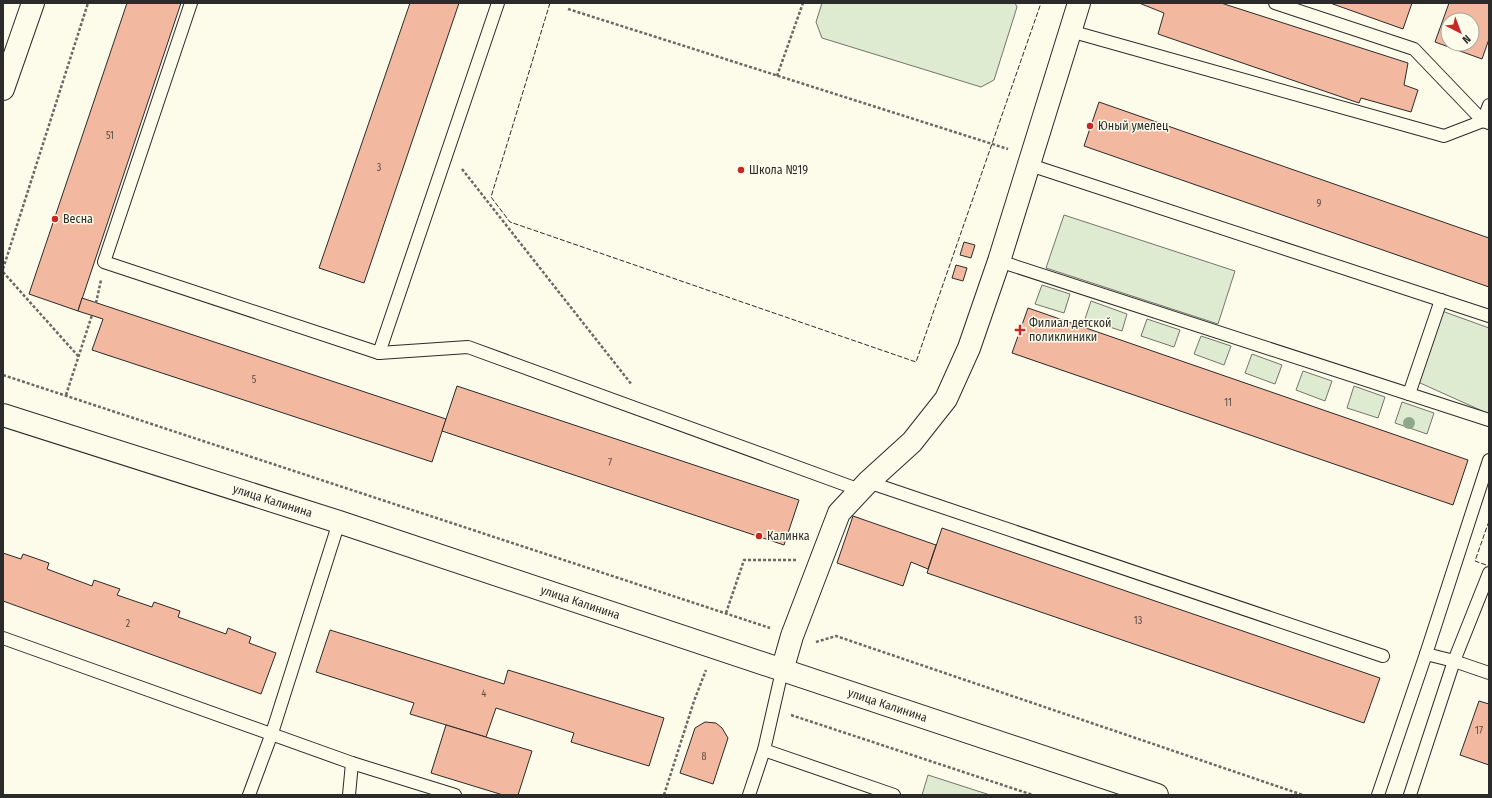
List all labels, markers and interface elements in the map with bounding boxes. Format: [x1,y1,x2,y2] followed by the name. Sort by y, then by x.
[1440,12,1480,52] north arrow
[1460,32,1473,46] text: N
[1098,119,1169,133] place label: Юный умелец
[1085,121,1095,131] marker: Юный умелец
[106,130,114,142] house number: 51
[377,162,382,174] house number: 3
[749,163,808,177] place label: Школа №19
[736,165,746,175] marker: Школа №19
[1317,198,1322,210] house number: 9
[63,212,93,226] place label: Весна
[50,214,60,224] marker: Весна
[1029,316,1111,344] place label: Филиал детской поликлиники
[1014,324,1026,336] marker: Филиал детской поликлиники
[252,374,257,386] house number: 5
[1224,397,1232,409] house number: 11
[608,457,612,469] house number: 7
[231,482,314,520] street label: улица Калинина
[767,529,810,543] place label: Калинка
[754,531,764,541] marker: Калинка
[539,583,622,622] street label: улица Калинина
[1134,615,1143,627] house number: 13
[126,618,131,630] house number: 2
[846,685,929,725] street label: улица Калинина
[482,688,487,700] house number: 4
[1475,725,1483,737] house number: 17
[702,751,707,763] house number: 8

